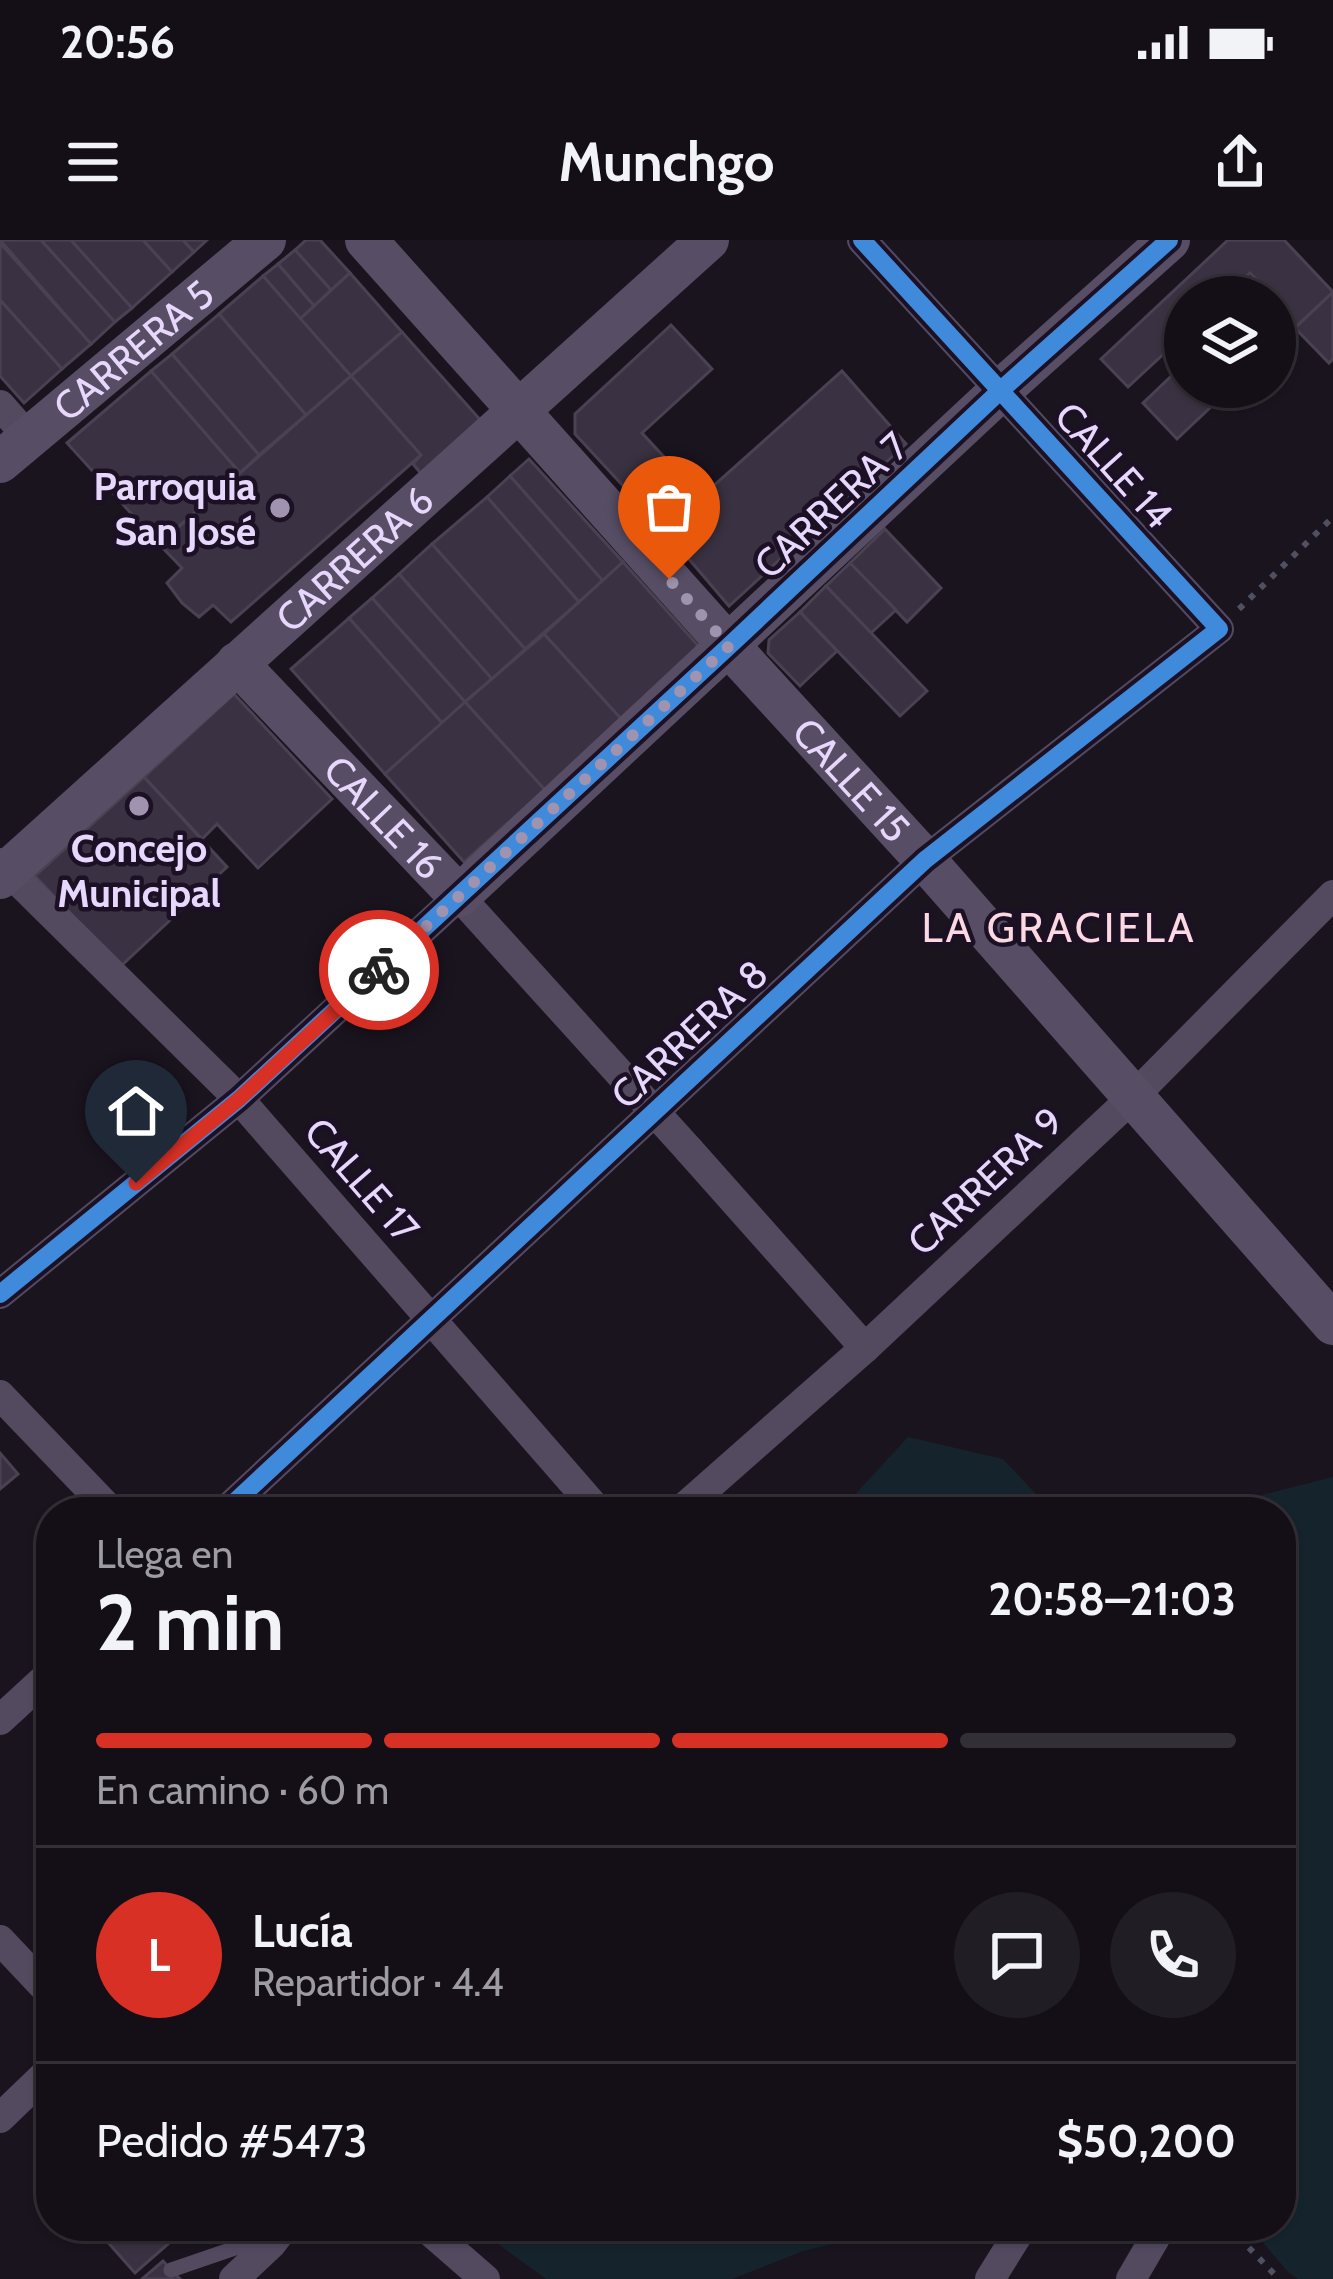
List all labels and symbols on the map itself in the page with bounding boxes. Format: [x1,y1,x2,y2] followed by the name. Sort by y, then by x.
[44,270,223,431] street label: CARRERA 5
[1045,392,1183,538] street label: CALLE 14
[744,422,918,588] street label: CARRERA 7
[618,456,720,579] pin
[94,462,256,555] place label: Parroquia San José
[266,476,443,642] street label: CARRERA 6
[267,495,293,521] marker: Parroquia San José
[783,708,920,852] street label: CALLE 15
[314,745,454,889] street label: CALLE 16
[126,793,152,819] marker: Concejo Municipal
[57,824,221,917] place label: Concejo Municipal
[921,901,1197,953] district label: LA GRACIELA
[319,910,439,1030] courier
[601,949,777,1119] street label: CARRERA 8
[85,1060,187,1183] pin
[897,1097,1073,1265] street label: CARRERA 9
[295,1108,430,1253] street label: CALLE 17

